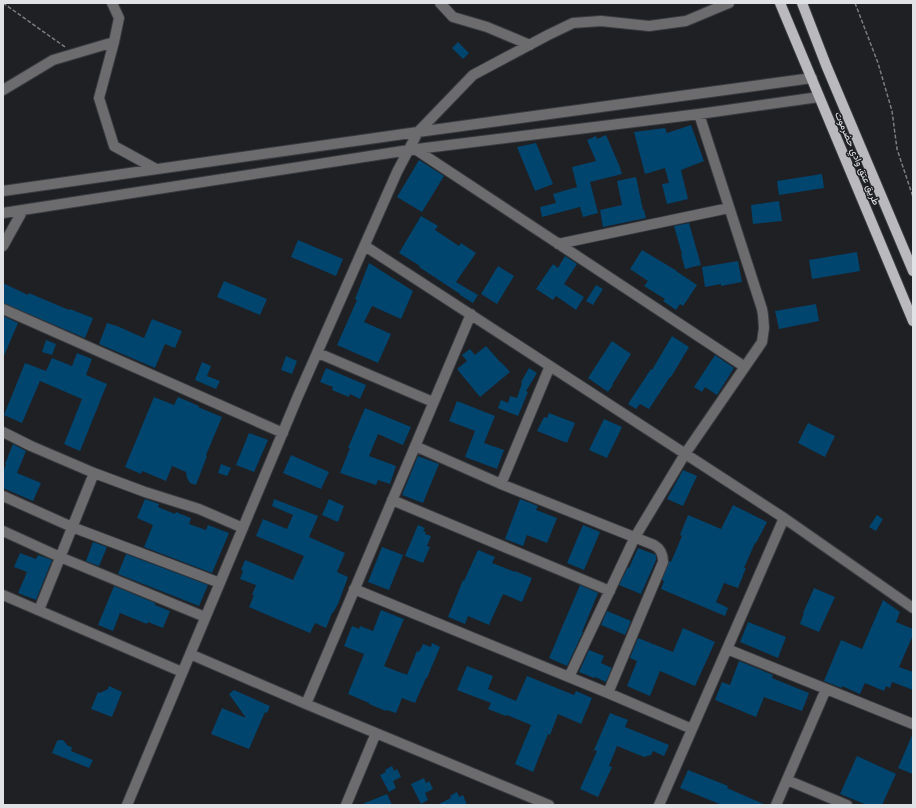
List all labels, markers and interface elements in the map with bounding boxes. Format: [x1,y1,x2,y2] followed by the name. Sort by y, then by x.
[830,109,883,208] street label: طريق عتق وادي حضرموت

